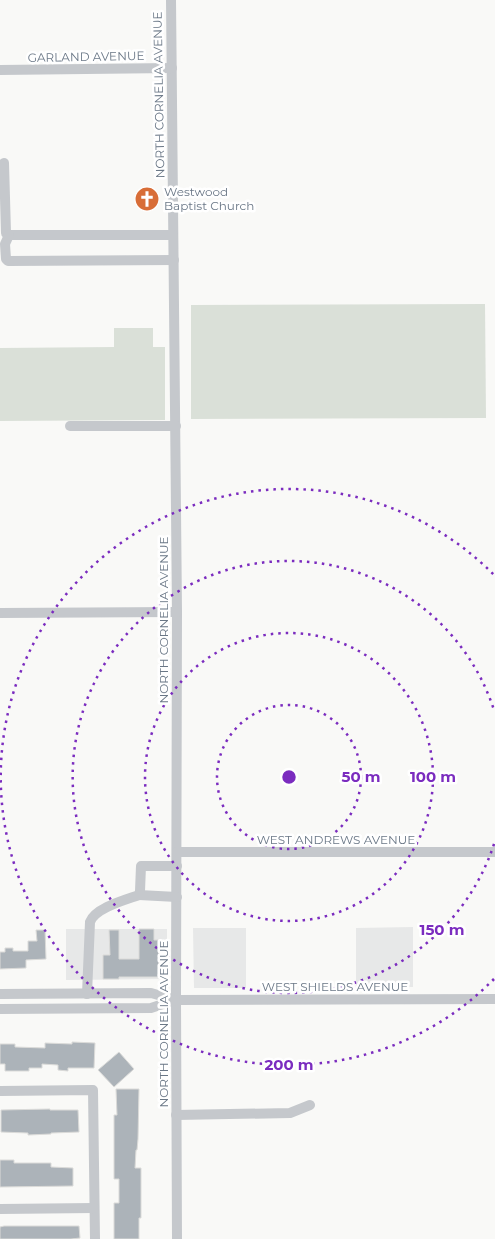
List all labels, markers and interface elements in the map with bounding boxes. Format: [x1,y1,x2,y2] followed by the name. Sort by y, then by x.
[150,11,167,179] street label: NORTH CORNELIA AVENUE
[28,48,144,65] street label: GARLAND AVENUE
[164,184,254,213] place label: Westwood Baptist Church
[134,186,160,212] church icon: Westwood Baptist Church
[156,537,171,703] street label: NORTH CORNELIA AVENUE
[341,767,381,786] text: 50 m
[410,767,456,786] text: 100 m
[280,768,298,786] centre of rings
[257,832,415,847] street label: WEST ANDREWS AVENUE
[420,920,464,939] text: 150 m
[156,941,171,1107] street label: NORTH CORNELIA AVENUE
[262,979,408,994] street label: WEST SHIELDS AVENUE
[264,1055,314,1074] text: 200 m

